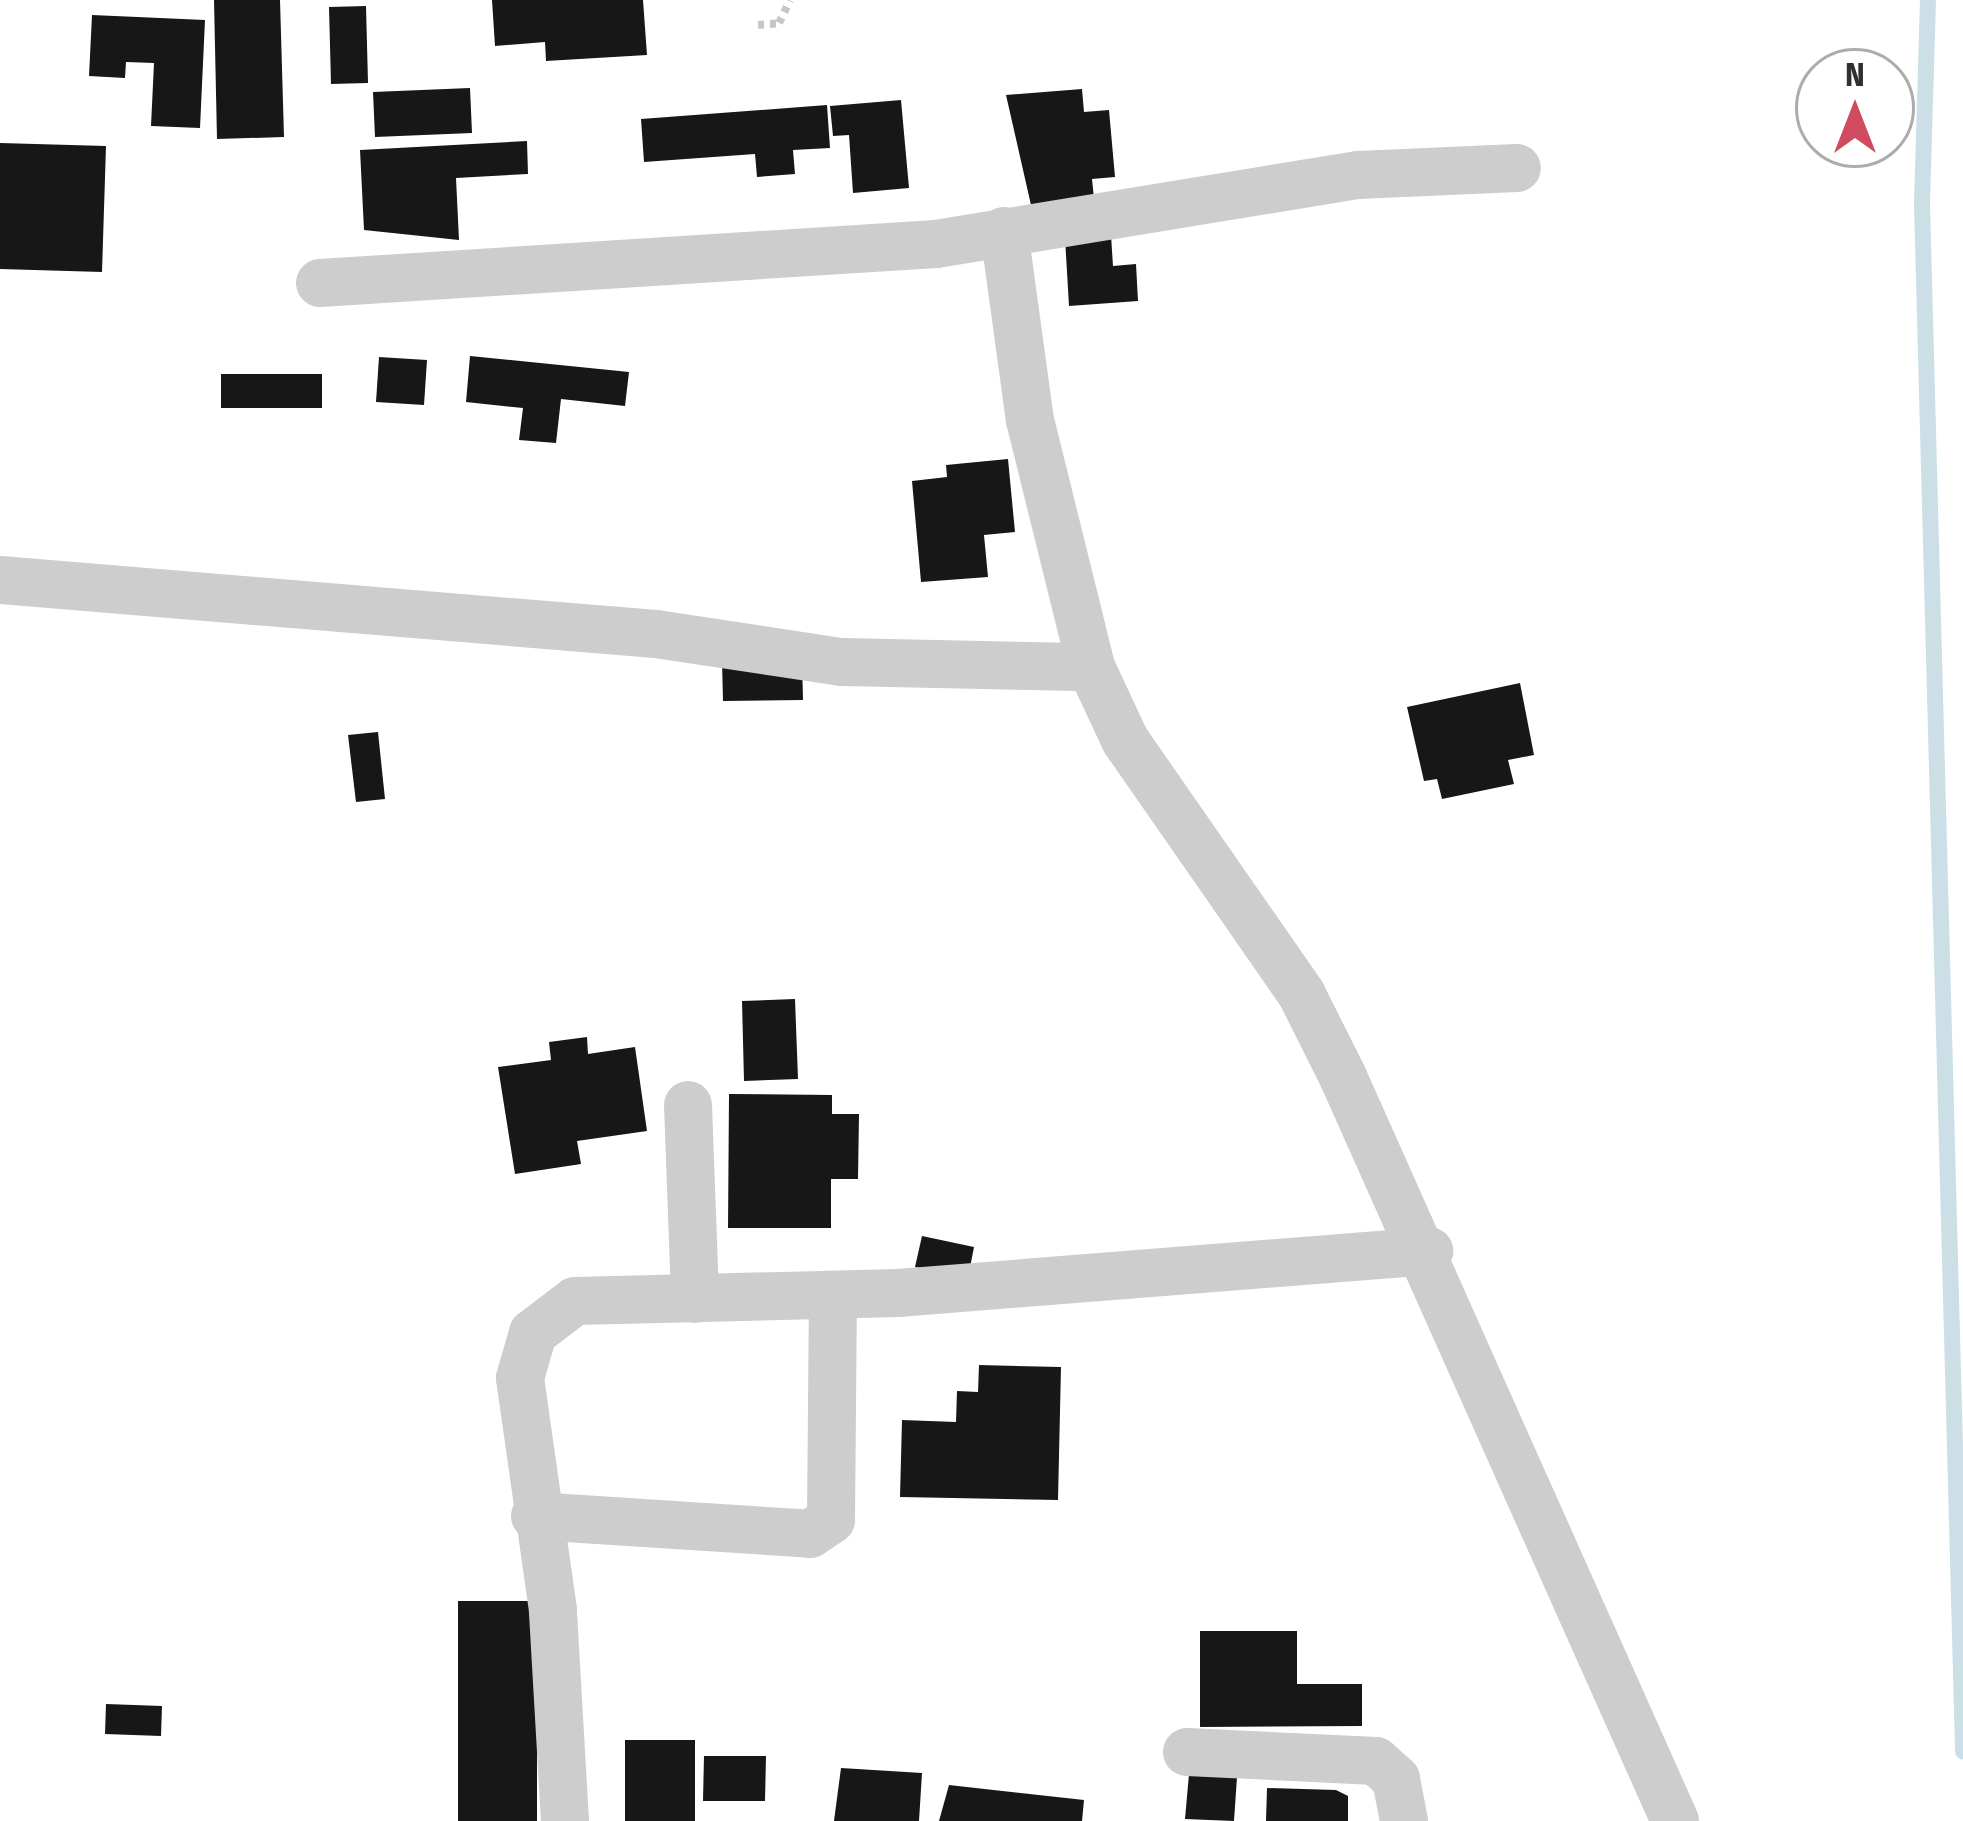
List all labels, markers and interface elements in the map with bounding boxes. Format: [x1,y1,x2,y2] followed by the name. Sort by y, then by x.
[1795,48,1915,168] north arrow
[1845,55,1865,95] text: N

